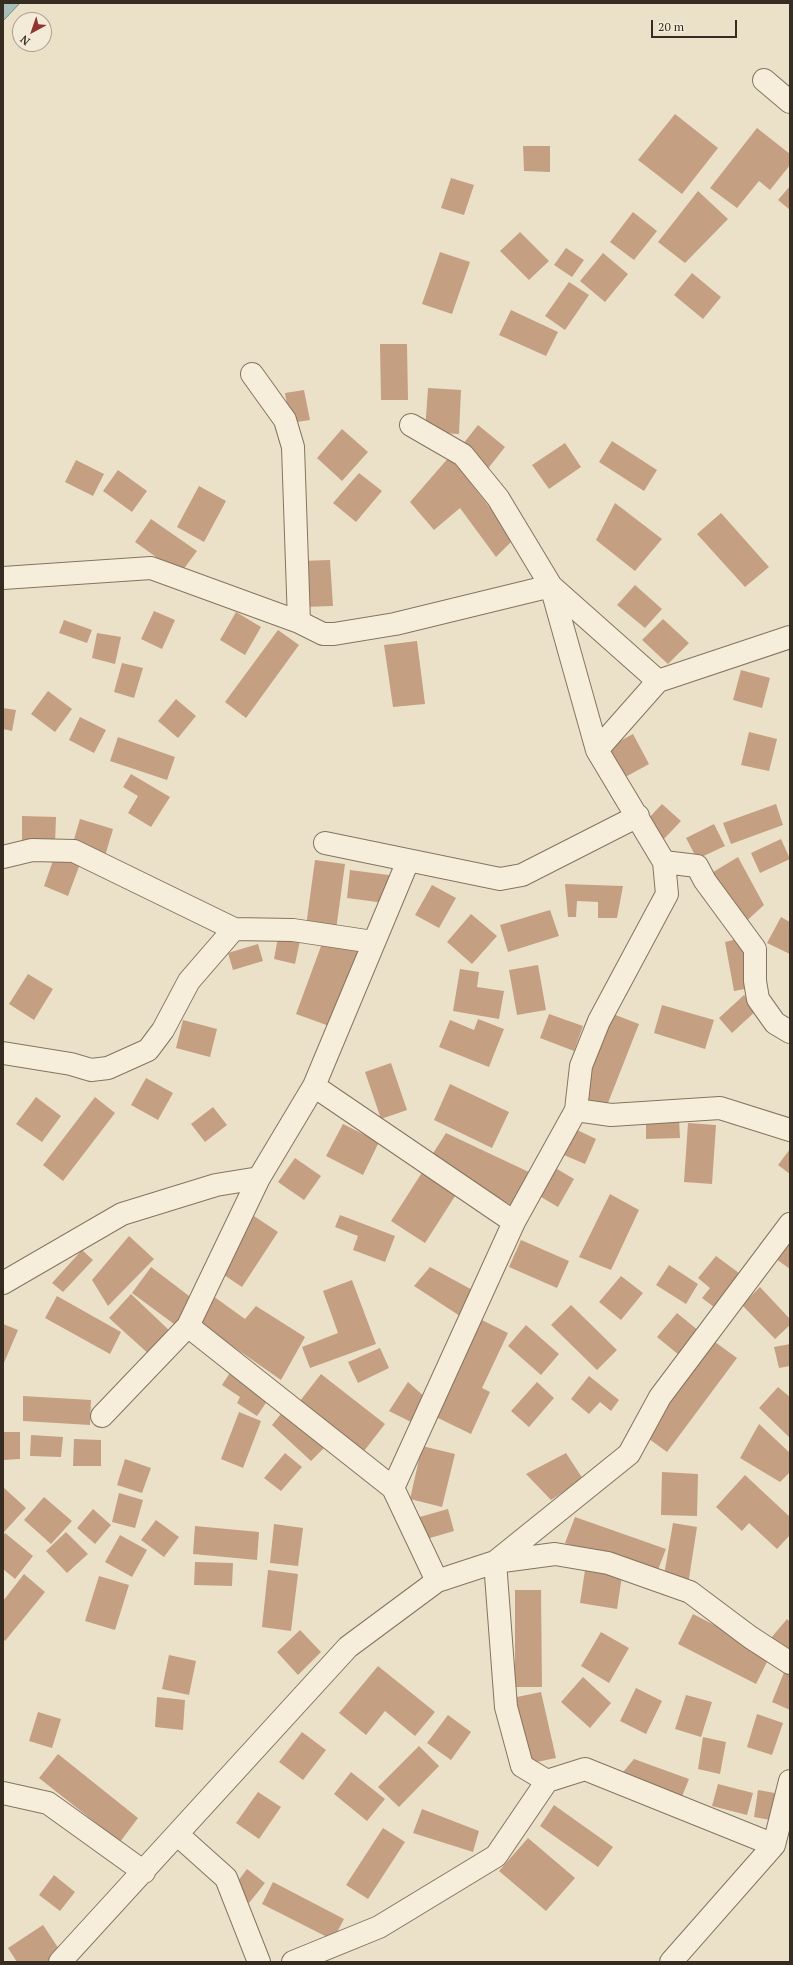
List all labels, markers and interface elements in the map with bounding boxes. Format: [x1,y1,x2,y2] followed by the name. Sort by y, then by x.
[12,12,52,52] north arrow
[653,12,739,38] scale bar
[658,19,684,34] text: 20 m
[17,32,33,48] text: N

